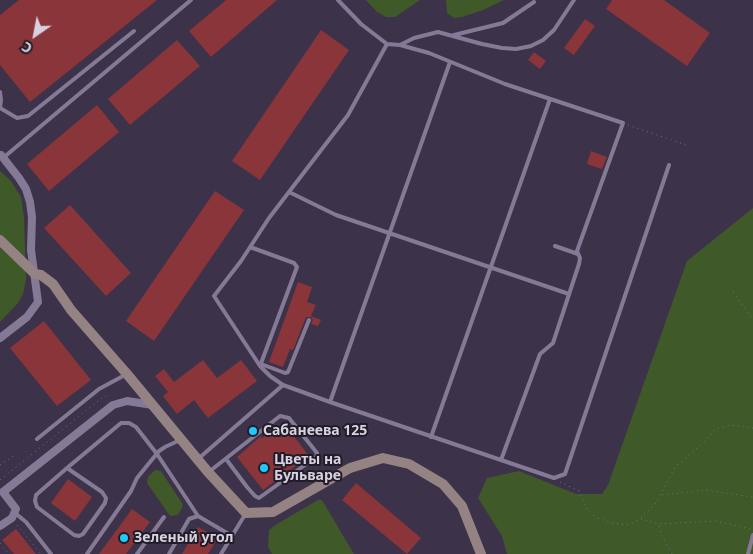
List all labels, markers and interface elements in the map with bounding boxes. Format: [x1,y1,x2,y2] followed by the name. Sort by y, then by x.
[10,10,60,60] north arrow
[18,38,36,58] text: С
[263,423,367,439] place label: Сабанеева 125
[247,425,259,437] marker: Сабанеева 125
[274,452,341,484] place label: Цветы на Бульваре
[258,462,270,474] marker: Цветы на Бульваре
[134,530,234,546] place label: Зеленый угол
[118,532,130,544] marker: Зеленый угол

